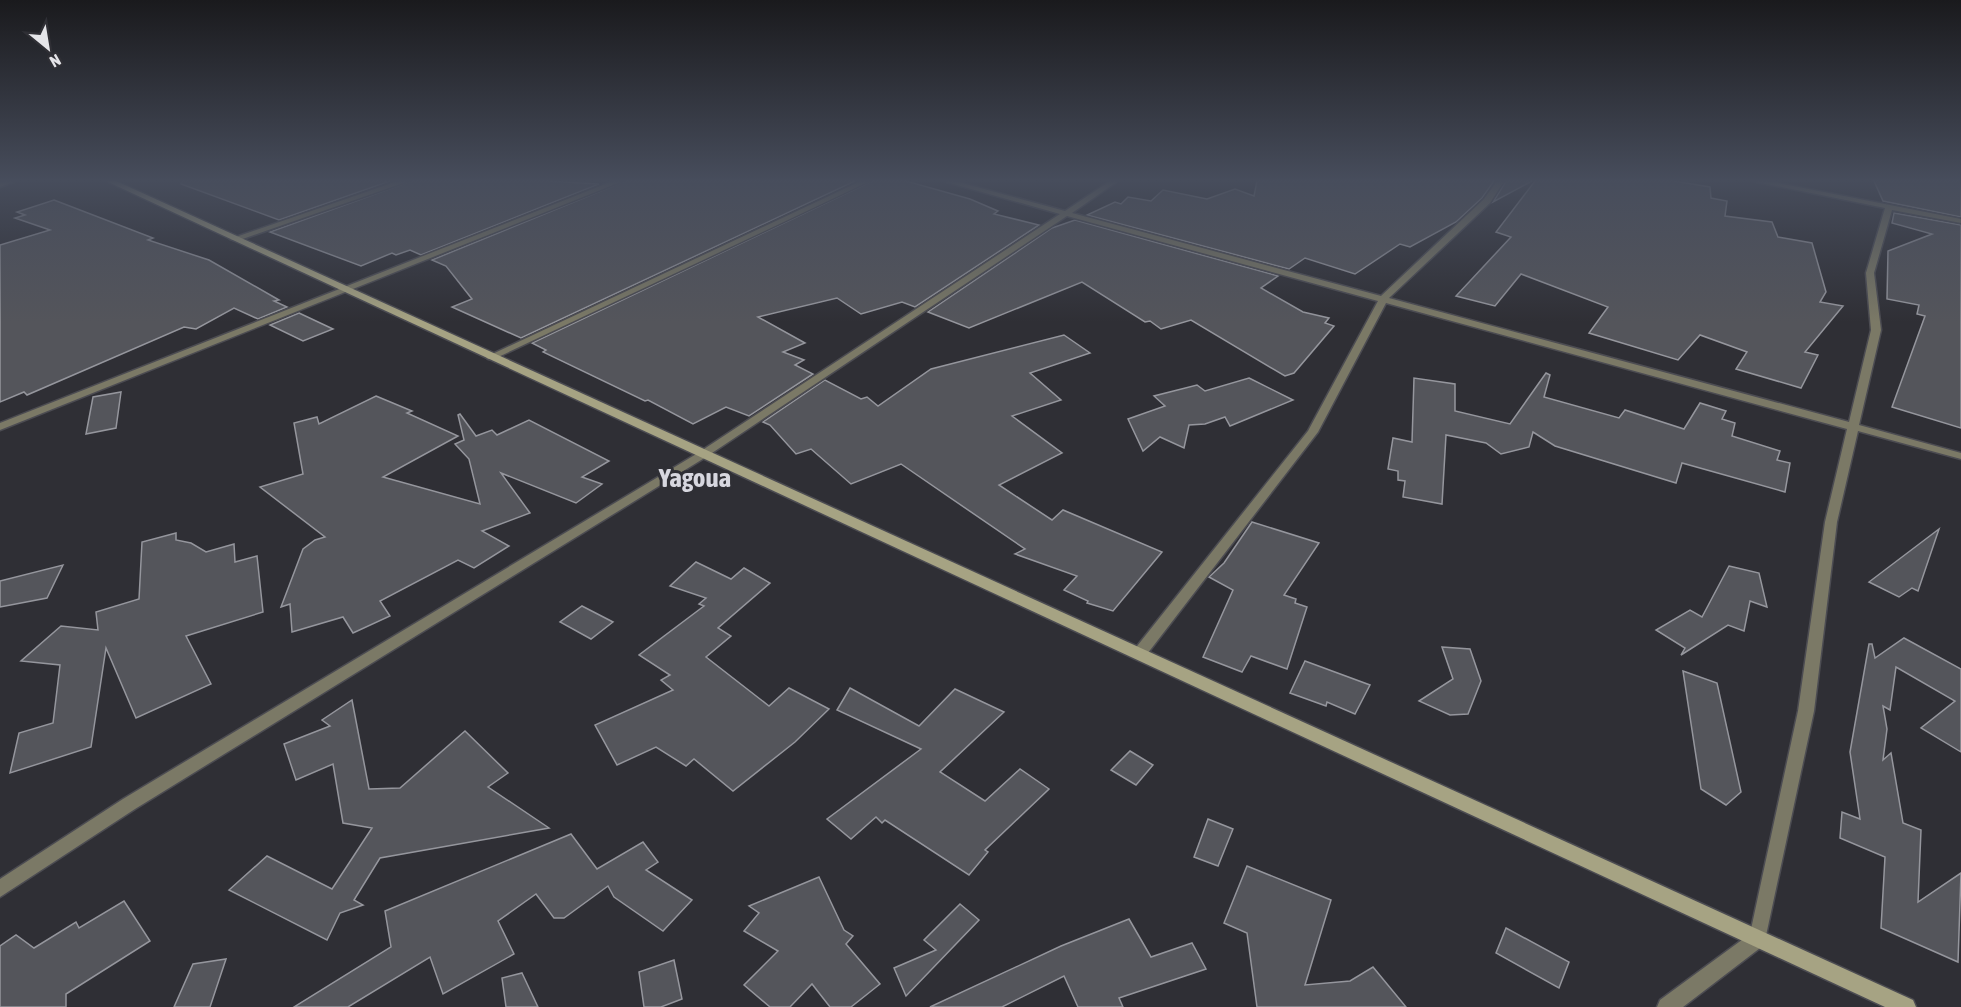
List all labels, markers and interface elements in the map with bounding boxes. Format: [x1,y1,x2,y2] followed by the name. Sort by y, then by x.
[18,18,78,78] north arrow
[47,51,64,71] text: N
[658,462,731,493] district label: Yagoua

